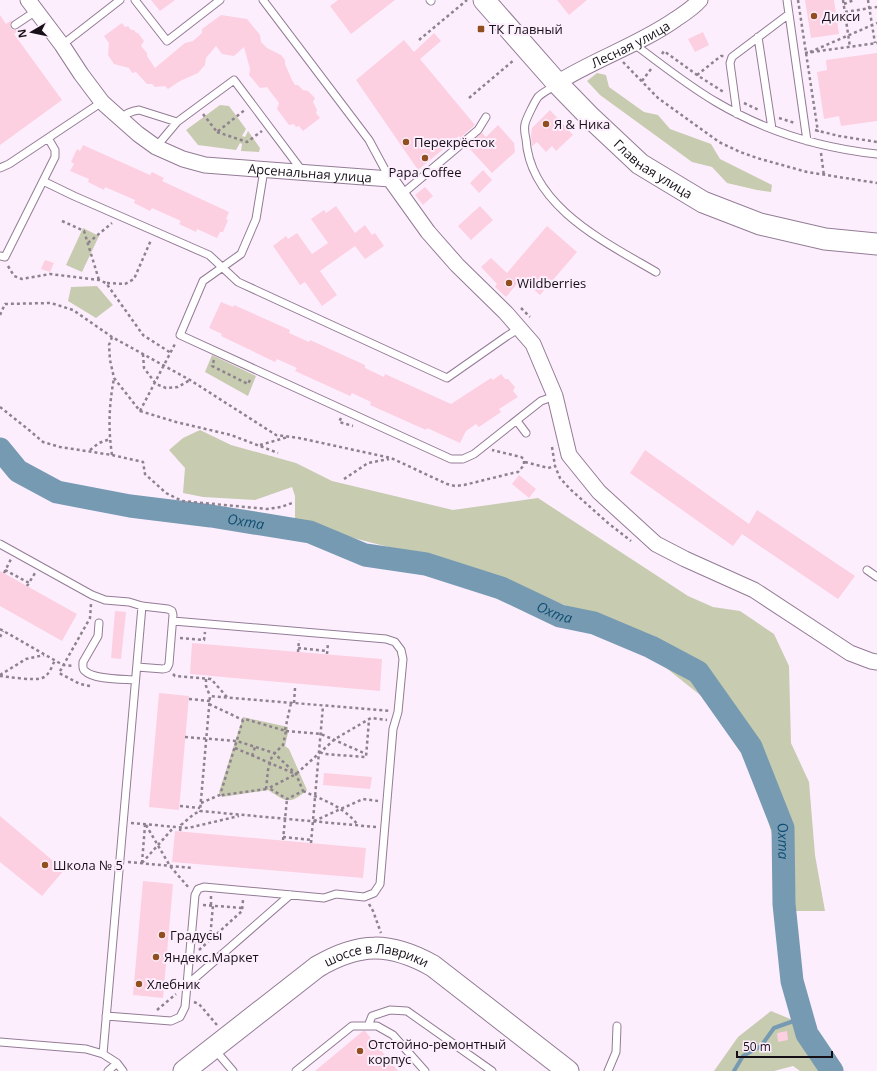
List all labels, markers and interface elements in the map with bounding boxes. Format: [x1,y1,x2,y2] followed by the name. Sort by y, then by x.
[822,7,860,25] place label: Дикси
[809,11,819,21] marker: Дикси
[12,12,52,52] north arrow
[588,16,673,72] street label: Лесная улица
[489,20,563,38] place label: ТК Главный
[476,24,486,34] marker: ТК Главный
[14,28,30,39] text: N
[554,115,610,133] place label: Я & Ника
[541,119,551,129] marker: Я & Ника
[414,133,495,151] place label: Перекрёсток
[610,135,696,203] street label: Главная улица
[401,137,411,147] marker: Перекрёсток
[420,153,430,163] marker: Papa Coffee
[247,159,372,187] street label: Арсенальная улица
[389,163,461,181] place label: Papa Coffee
[517,274,586,292] place label: Wildberries
[504,278,514,288] marker: Wildberries
[226,509,266,533] water label: Охта
[534,596,574,627] water label: Охта
[773,819,794,860] water label: Охта
[53,856,123,874] place label: Школа № 5
[40,860,50,870] marker: Школа № 5
[170,926,222,944] place label: Градусы
[157,930,167,940] marker: Градусы
[321,939,432,971] text: шоссе в Лаврики
[164,948,259,966] place label: Яндекс.Маркет
[151,952,161,962] marker: Яндекс.Маркет
[322,957,430,975] street label: шоссе в Лаврики
[147,975,200,993] place label: Хлебник
[134,979,144,989] marker: Хлебник
[737,1033,832,1059] scale bar
[368,1035,506,1068] place label: Отстойно-ремонтный корпус
[743,1038,771,1055] text: 50 m
[355,1046,365,1056] marker: Отстойно-ремонтный корпус

